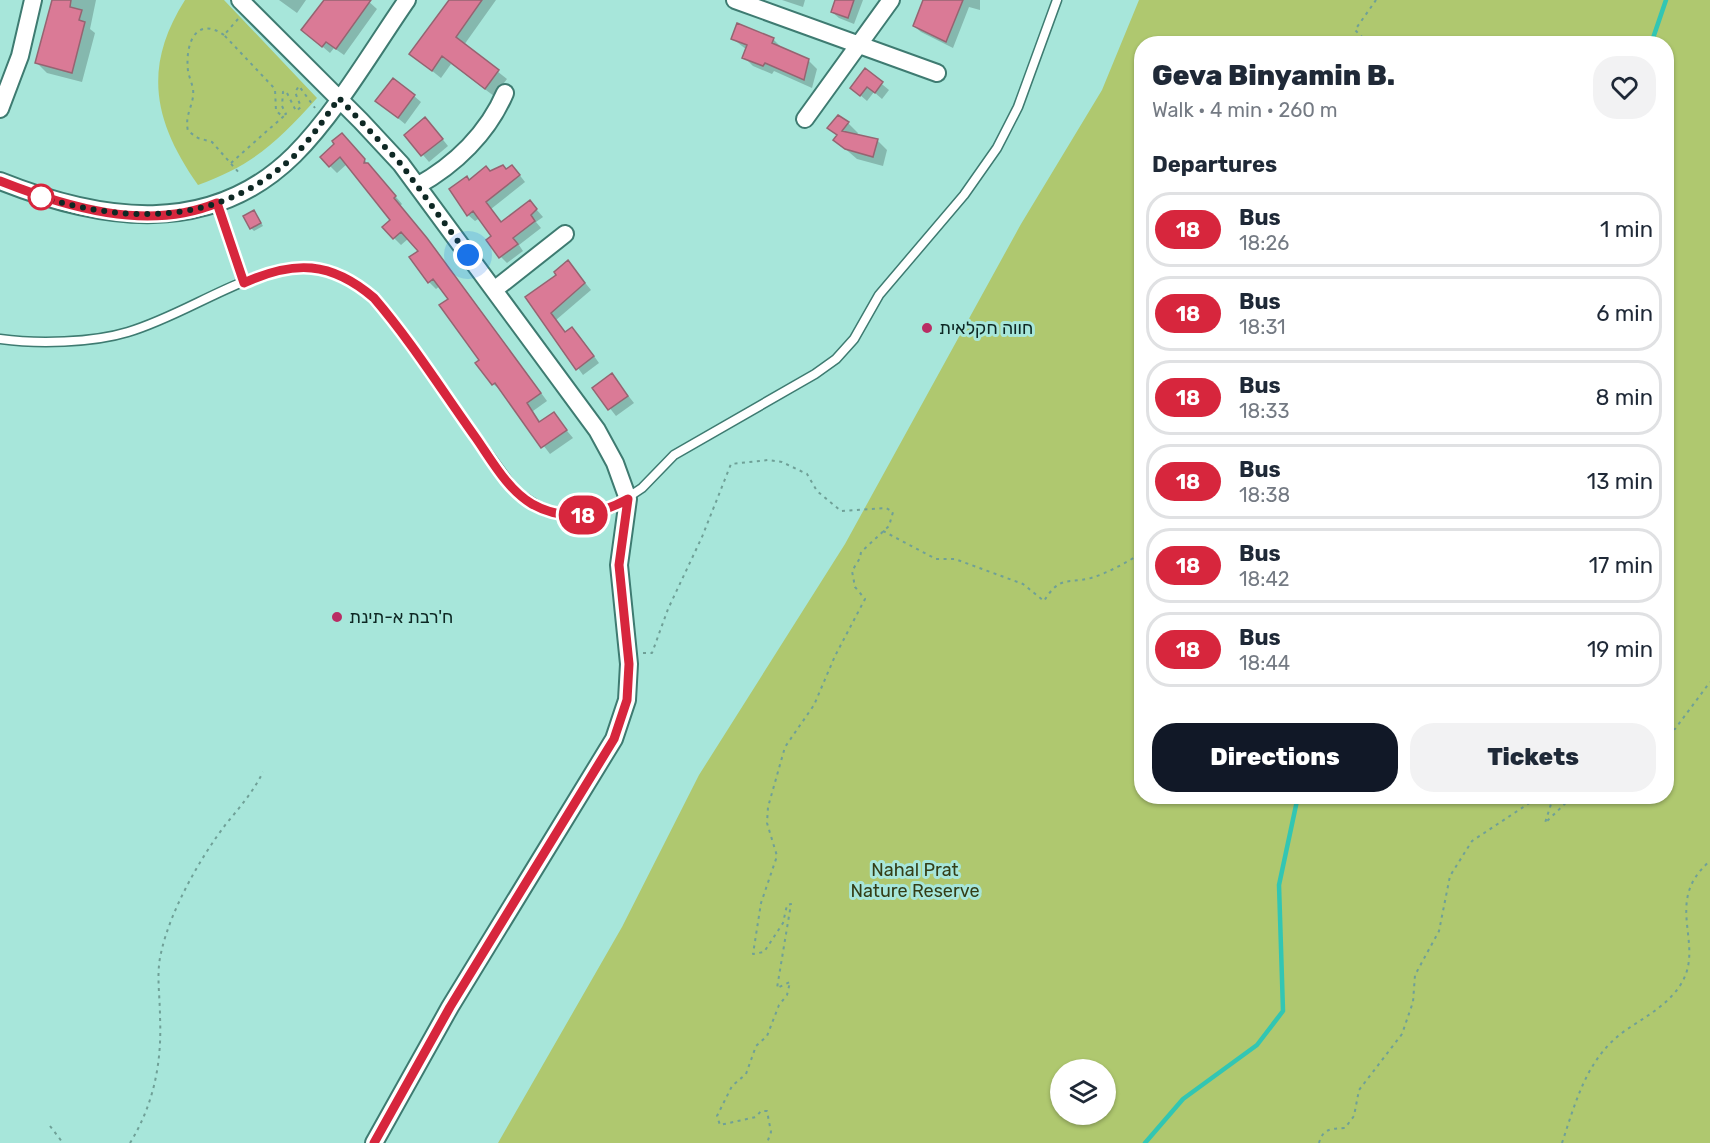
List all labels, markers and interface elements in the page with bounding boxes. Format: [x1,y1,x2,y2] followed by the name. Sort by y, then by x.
[1593,56,1656,119] button: heart
[1152,59,1395,92] text: Geva Binyamin B.
[1152,98,1338,122] text: Walk · 4 min · 260 m
[1152,151,1277,178] text: Departures
[28,184,54,210] unlabelled marker
[1239,204,1281,231] text: Bus
[1600,216,1653,243] text: 1 min
[1176,217,1200,242] text: 18
[1239,231,1289,255] text: 18:26
[453,240,483,270] your location
[1239,288,1281,315] text: Bus
[1596,300,1653,327] text: 6 min
[1176,301,1200,326] text: 18
[1239,315,1286,339] text: 18:31
[939,317,1033,339] place label: חווה חקלאית
[920,321,934,335] marker: חווה חקלאית
[1239,372,1281,399] text: Bus
[1595,384,1653,411] text: 8 min
[1176,385,1200,410] text: 18
[1239,399,1289,423] text: 18:33
[1239,456,1281,483] text: Bus
[1587,468,1653,495] text: 13 min
[1176,469,1200,494] text: 18
[1239,483,1290,507] text: 18:38
[556,496,610,534] line badge: 18
[571,503,595,528] text: 18
[1239,540,1281,567] text: Bus
[1589,552,1653,579] text: 17 min
[1176,553,1200,578] text: 18
[1239,567,1290,591] text: 18:42
[349,606,453,628] place label: ח'רבת א-תינת
[330,610,344,624] marker: ח'רבת א-תינת
[1239,624,1281,651] text: Bus
[1587,636,1653,663] text: 19 min
[1176,637,1200,662] text: 18
[1239,651,1290,675] text: 18:44
[1152,723,1398,792] button: Directions
[1410,723,1656,792] button: Tickets
[851,859,979,902] park label: Nahal Prat Nature Reserve
[1050,1059,1116,1125] map controls
[1050,1059,1116,1125] button: layers

